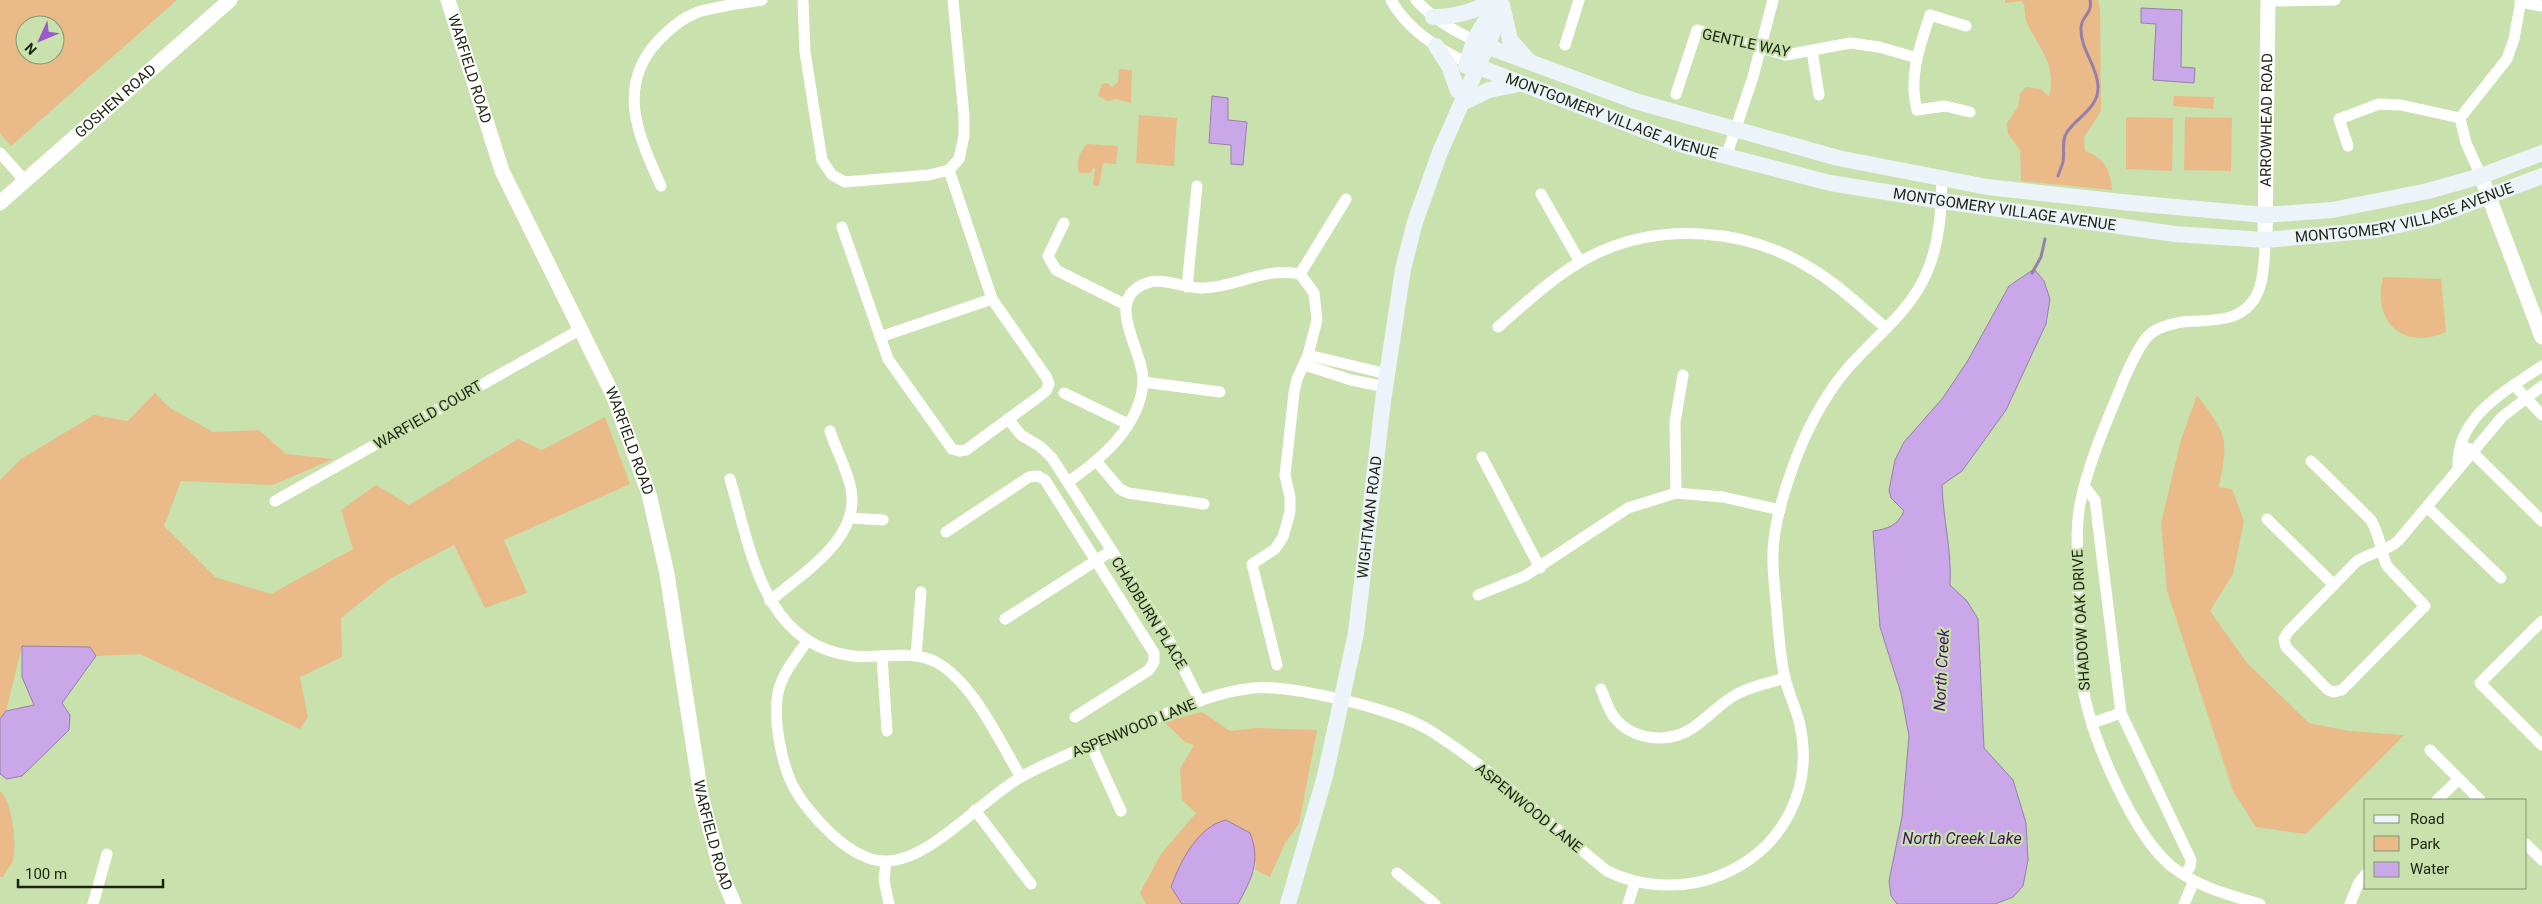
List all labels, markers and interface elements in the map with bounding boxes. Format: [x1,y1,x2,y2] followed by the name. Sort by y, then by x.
[444,12,495,126] street label: WARFIELD ROAD
[15,15,65,65] north arrow
[1700,25,1792,61] street label: GENTLE WAY
[21,40,40,58] text: N
[2257,53,2276,187] street label: ARROWHEAD ROAD
[71,61,160,142] street label: GOSHEN ROAD
[1503,69,1720,163] street label: MONTGOMERY VILLAGE AVENUE
[2294,178,2516,246] street label: MONTGOMERY VILLAGE AVENUE
[1892,184,2118,235] street label: MONTGOMERY VILLAGE AVENUE
[371,377,485,453] street label: WARFIELD COURT
[601,384,658,497] street label: WARFIELD ROAD
[1353,455,1386,580] street label: WIGHTMAN ROAD
[2068,549,2094,691] street label: SHADOW OAK DRIVE
[1107,554,1191,673] street label: CHADBURN PLACE
[1930,627,1953,712] water label: North Creek
[1069,695,1199,761] street label: ASPENWOOD LANE
[1472,759,1586,857] street label: ASPENWOOD LANE
[690,779,736,893] street label: WARFIELD ROAD
[2364,799,2527,889] legend
[2410,810,2444,828] text: Road
[1902,829,2022,848] water label: North Creek Lake
[2410,835,2441,853] text: Park
[18,856,162,888] scale bar
[2410,860,2449,878] text: Water
[25,865,67,883] text: 100 m

